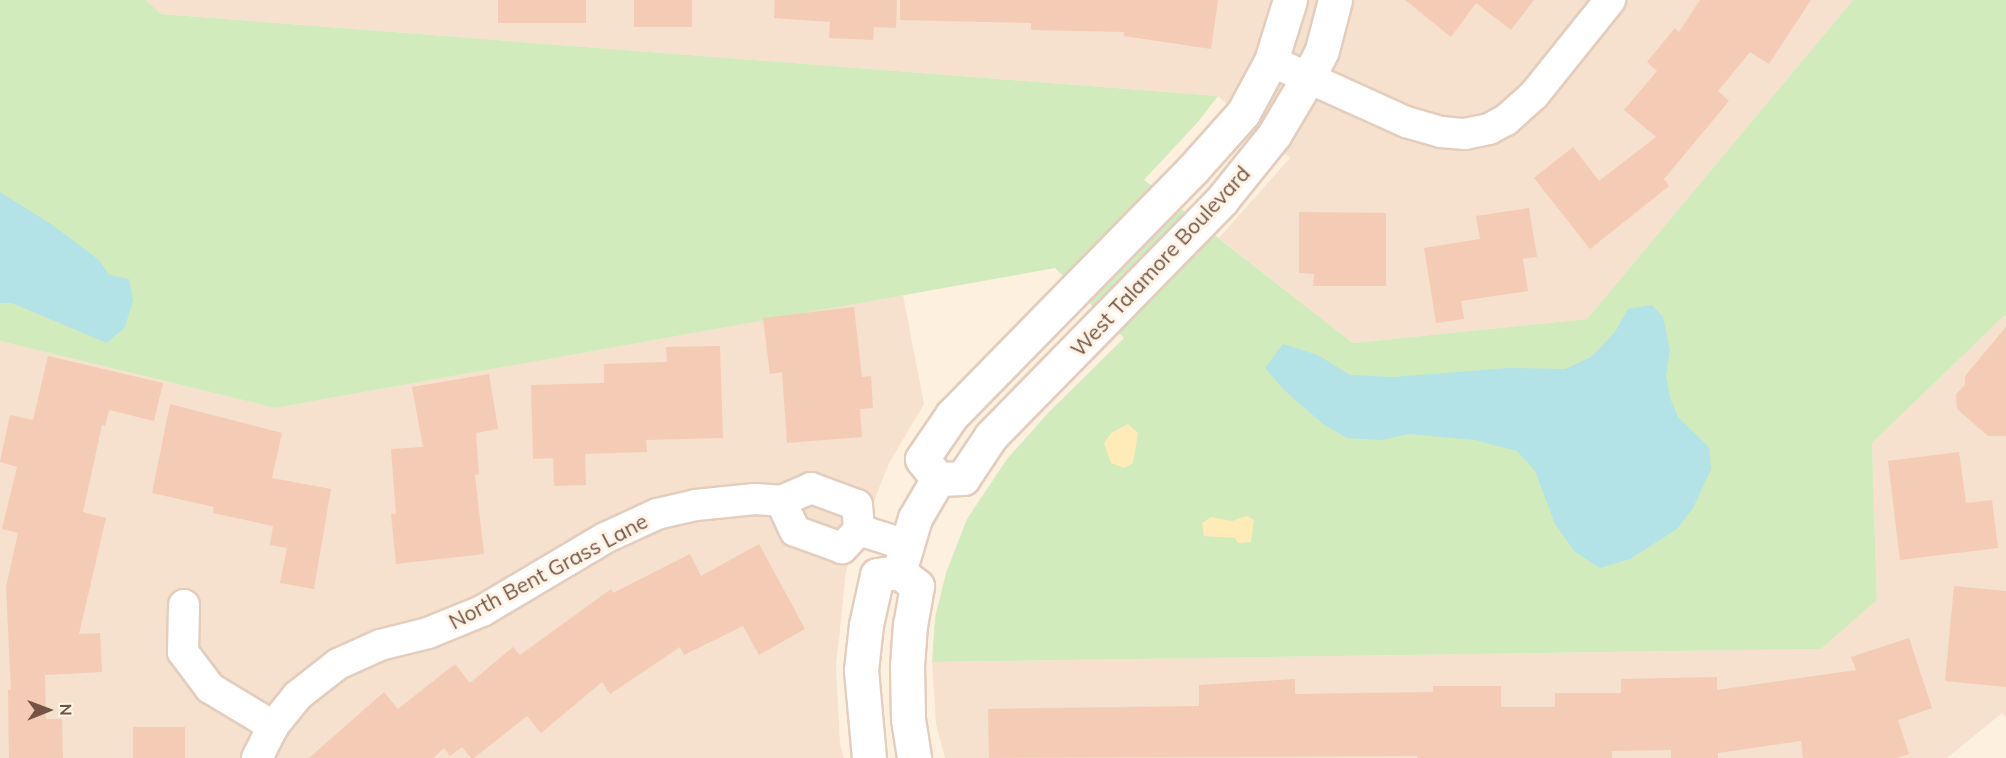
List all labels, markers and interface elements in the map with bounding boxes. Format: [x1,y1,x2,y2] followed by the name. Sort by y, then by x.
[1065,161,1255,361] street label: West Talamore Boulevard
[444,508,652,634] street label: North Bent Grass Lane
[18,680,78,740] north arrow
[56,703,76,716] text: N

